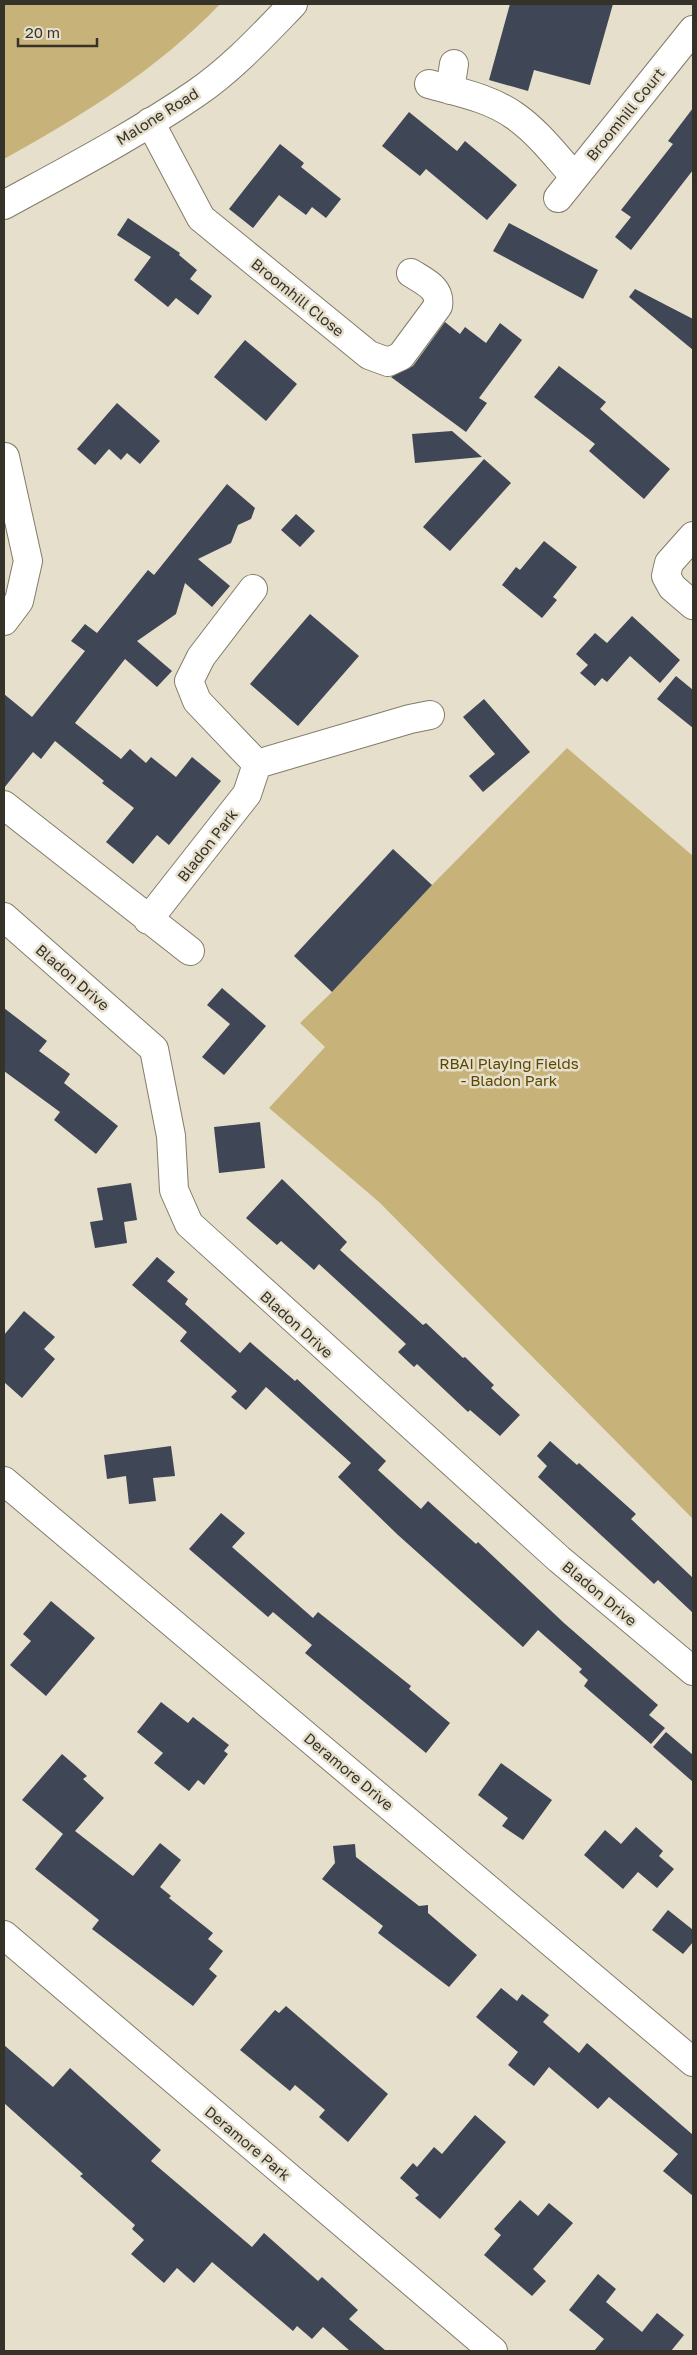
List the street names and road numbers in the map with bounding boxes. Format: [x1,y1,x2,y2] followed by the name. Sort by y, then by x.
[582,64,668,164] street label: Broomhill Court
[113,84,201,148] street label: Malone Road
[248,254,348,340] street label: Broomhill Close
[173,805,241,885] street label: Bladon Park
[32,940,114,1014] street label: Bladon Drive
[257,1287,337,1362] street label: Bladon Drive
[559,1557,641,1630] street label: Bladon Drive
[301,1728,398,1814] street label: Deramore Drive
[202,2102,295,2184] street label: Deramore Park

